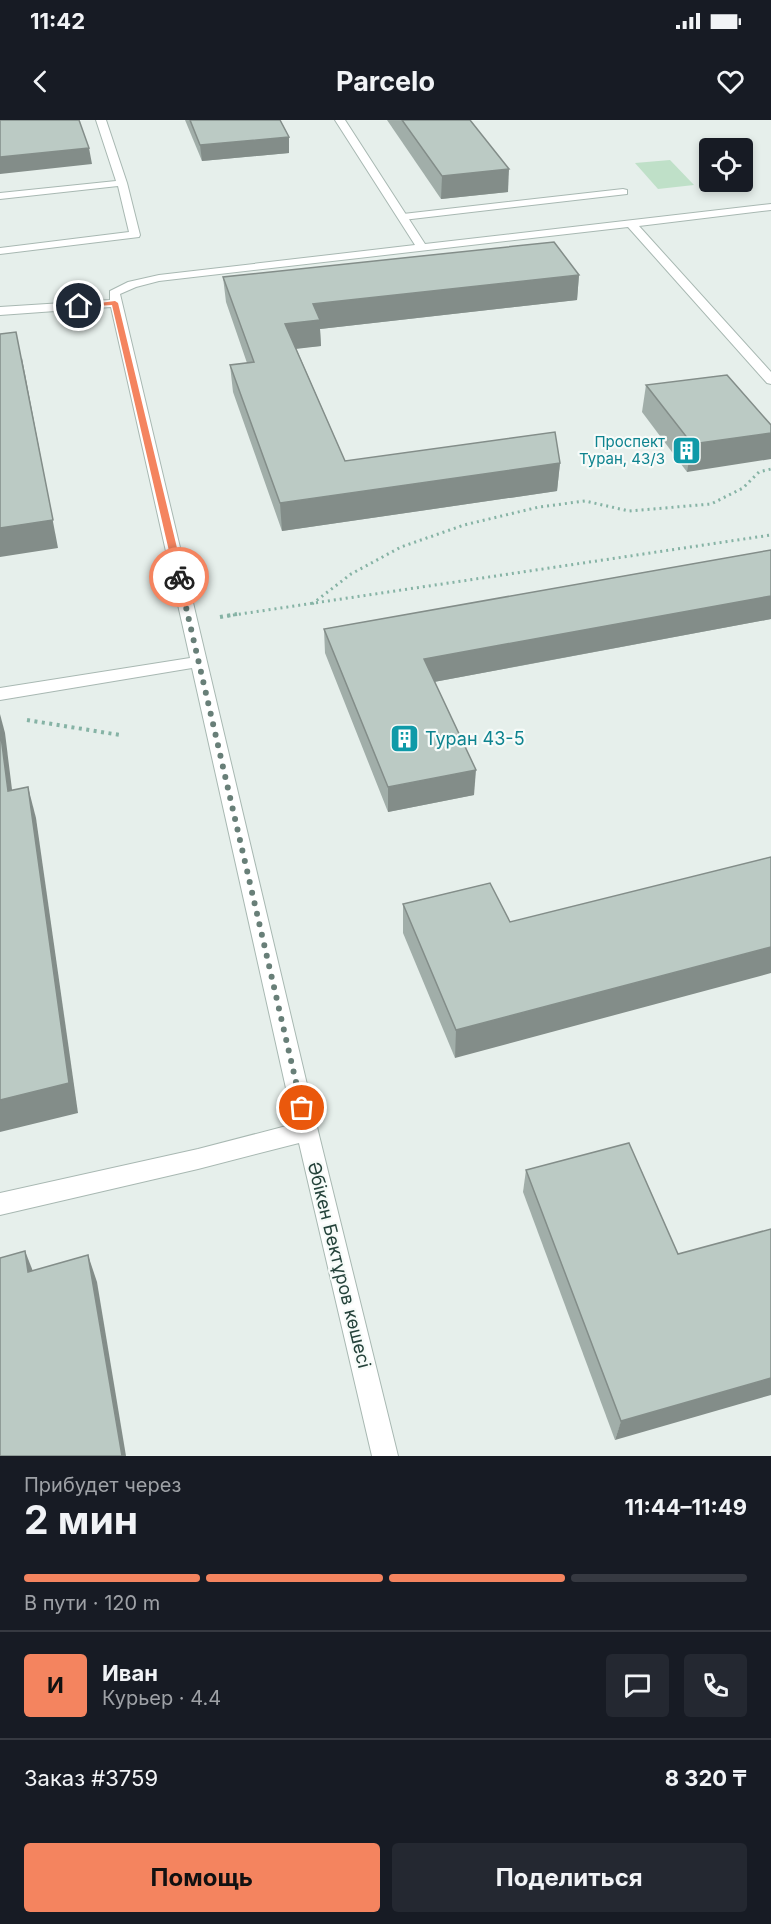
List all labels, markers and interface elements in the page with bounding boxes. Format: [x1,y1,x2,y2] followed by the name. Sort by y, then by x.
[30,8,85,34] text: 11:42
[24,65,57,98] icon: back
[336,65,435,98] text: Parcelo
[714,65,747,98] icon: heart
[699,138,753,192] map controls
[699,138,753,192] button: locate
[53,280,104,331] pin
[62,289,95,322] icon: home
[579,432,665,468] place label: Проспект Туран, 43/3
[670,435,702,467] building icon: Проспект Туран, 43/3
[149,547,209,607] courier
[163,561,196,594] icon: bike
[388,723,420,755] building icon: Туран 43-5
[425,728,525,749] place label: Туран 43-5
[276,1082,327,1133] pin
[285,1091,318,1124] icon: bag
[304,1160,375,1370] street label: Әбікен Бектұров көшесі
[24,1473,181,1497] text: Прибудет через
[624,1494,747,1520] text: 11:44–11:49
[24,1496,138,1543] text: 2 мин
[24,1591,160,1615] text: В пути · 120 m
[606,1654,669,1717] button: chat
[684,1654,747,1717] button: phone
[102,1660,158,1686] text: Иван
[47,1672,64,1698] text: И
[102,1686,221,1710] text: Курьер · 4.4
[24,1765,158,1791] text: Заказ #3759
[665,1765,747,1791] text: 8 320 ₸
[24,1843,380,1912] button: Помощь
[392,1843,747,1912] button: Поделиться

